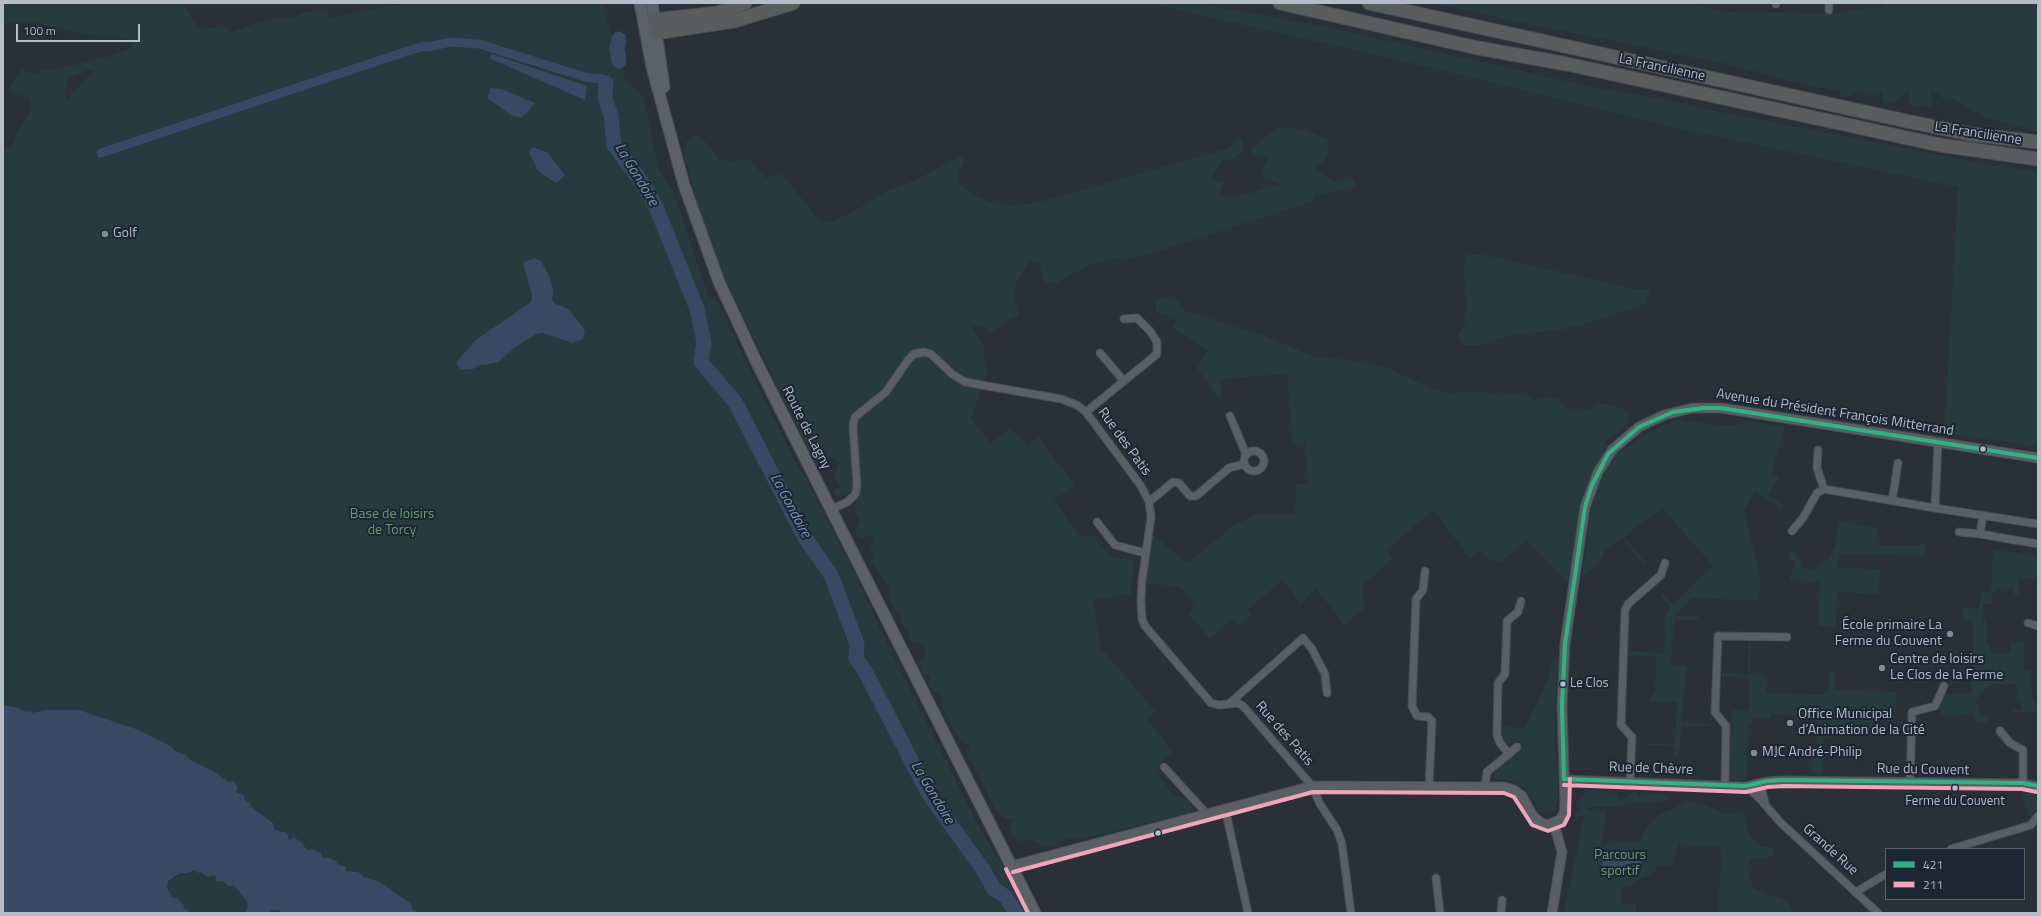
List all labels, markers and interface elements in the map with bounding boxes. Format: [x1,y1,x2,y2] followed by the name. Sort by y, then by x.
[18,16,142,42] scale bar
[23,21,56,40] text: 100 m
[1617,51,1707,85] street label: La Francilienne
[1933,119,2023,149] street label: La Francilienne
[610,140,662,210] water label: La Gondoire
[113,226,137,242] place label: Golf
[100,229,110,239] marker: Golf
[778,384,834,472] street label: Route de Lagny
[1715,386,1955,440] street label: Avenue du Président François Mitterrand
[1094,405,1154,479] street label: Rue des Patis
[1978,444,1988,454] unlabelled marker
[766,471,814,541] water label: La Gondoire
[350,507,434,540] park label: Base de loisirs de Torcy
[1835,618,1942,650] place label: École primaire La Ferme du Couvent
[1945,629,1955,639] marker: École primaire La Ferme du Couvent
[1890,652,2003,684] place label: Centre de loisirs Le Clos de la Ferme
[1877,663,1887,673] marker: Centre de loisirs Le Clos de la Ferme
[1570,676,1609,692] place label: Le Clos
[1558,679,1568,689] marker: Le Clos
[1251,698,1317,770] street label: Rue des Patis
[1798,707,1925,740] place label: Office Municipal d’Animation de la Cité
[1785,718,1795,728] marker: Office Municipal d’Animation de la Cité
[1762,745,1862,761] place label: MJC André-Philip
[1749,748,1759,758] marker: MJC André-Philip
[906,758,958,828] water label: La Gondoire
[1609,759,1693,779] street label: Rue de Chèvre
[1877,761,1969,779] street label: Rue du Couvent
[1950,783,1960,793] marker: Ferme du Couvent
[1905,794,2005,810] place label: Ferme du Couvent
[1799,821,1861,879] street label: Grande Rue
[1153,828,1163,838] unlabelled marker
[1594,848,1646,880] park label: Parcours sportif
[1885,848,2025,900] legend
[1923,855,1943,874] text: 421
[1923,875,1943,894] text: 211

